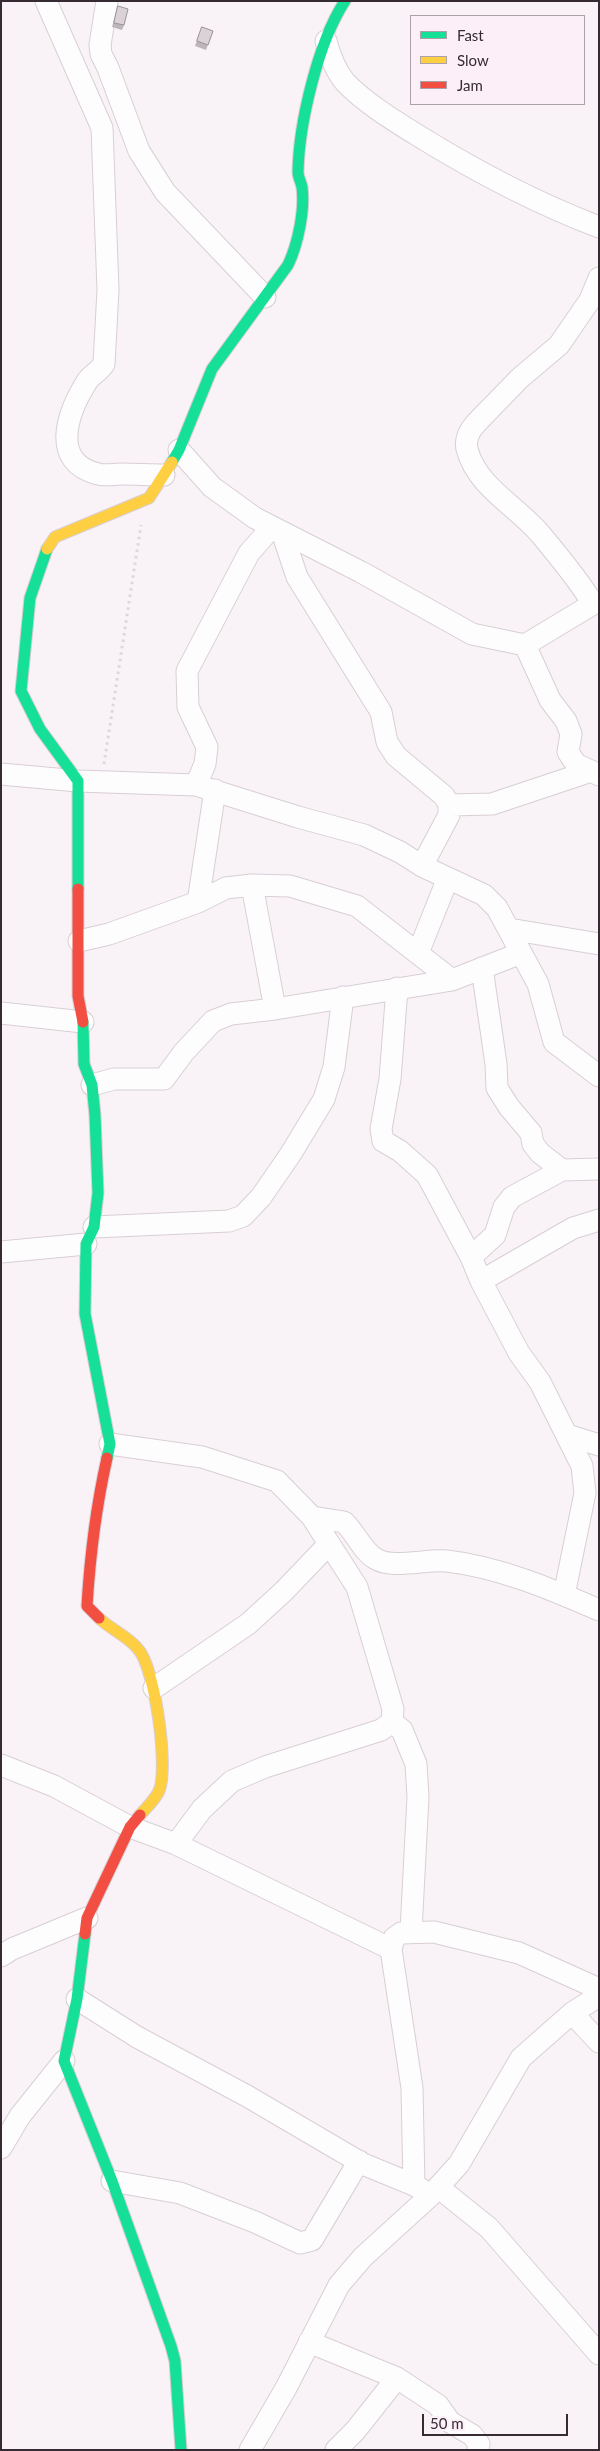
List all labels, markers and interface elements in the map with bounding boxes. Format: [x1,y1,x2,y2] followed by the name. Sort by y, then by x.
[410,15,585,105] legend
[457,26,484,44] text: Fast
[457,51,489,69] text: Slow
[457,76,483,94] text: Jam
[425,2404,571,2436] scale bar
[430,2414,464,2432] text: 50 m

